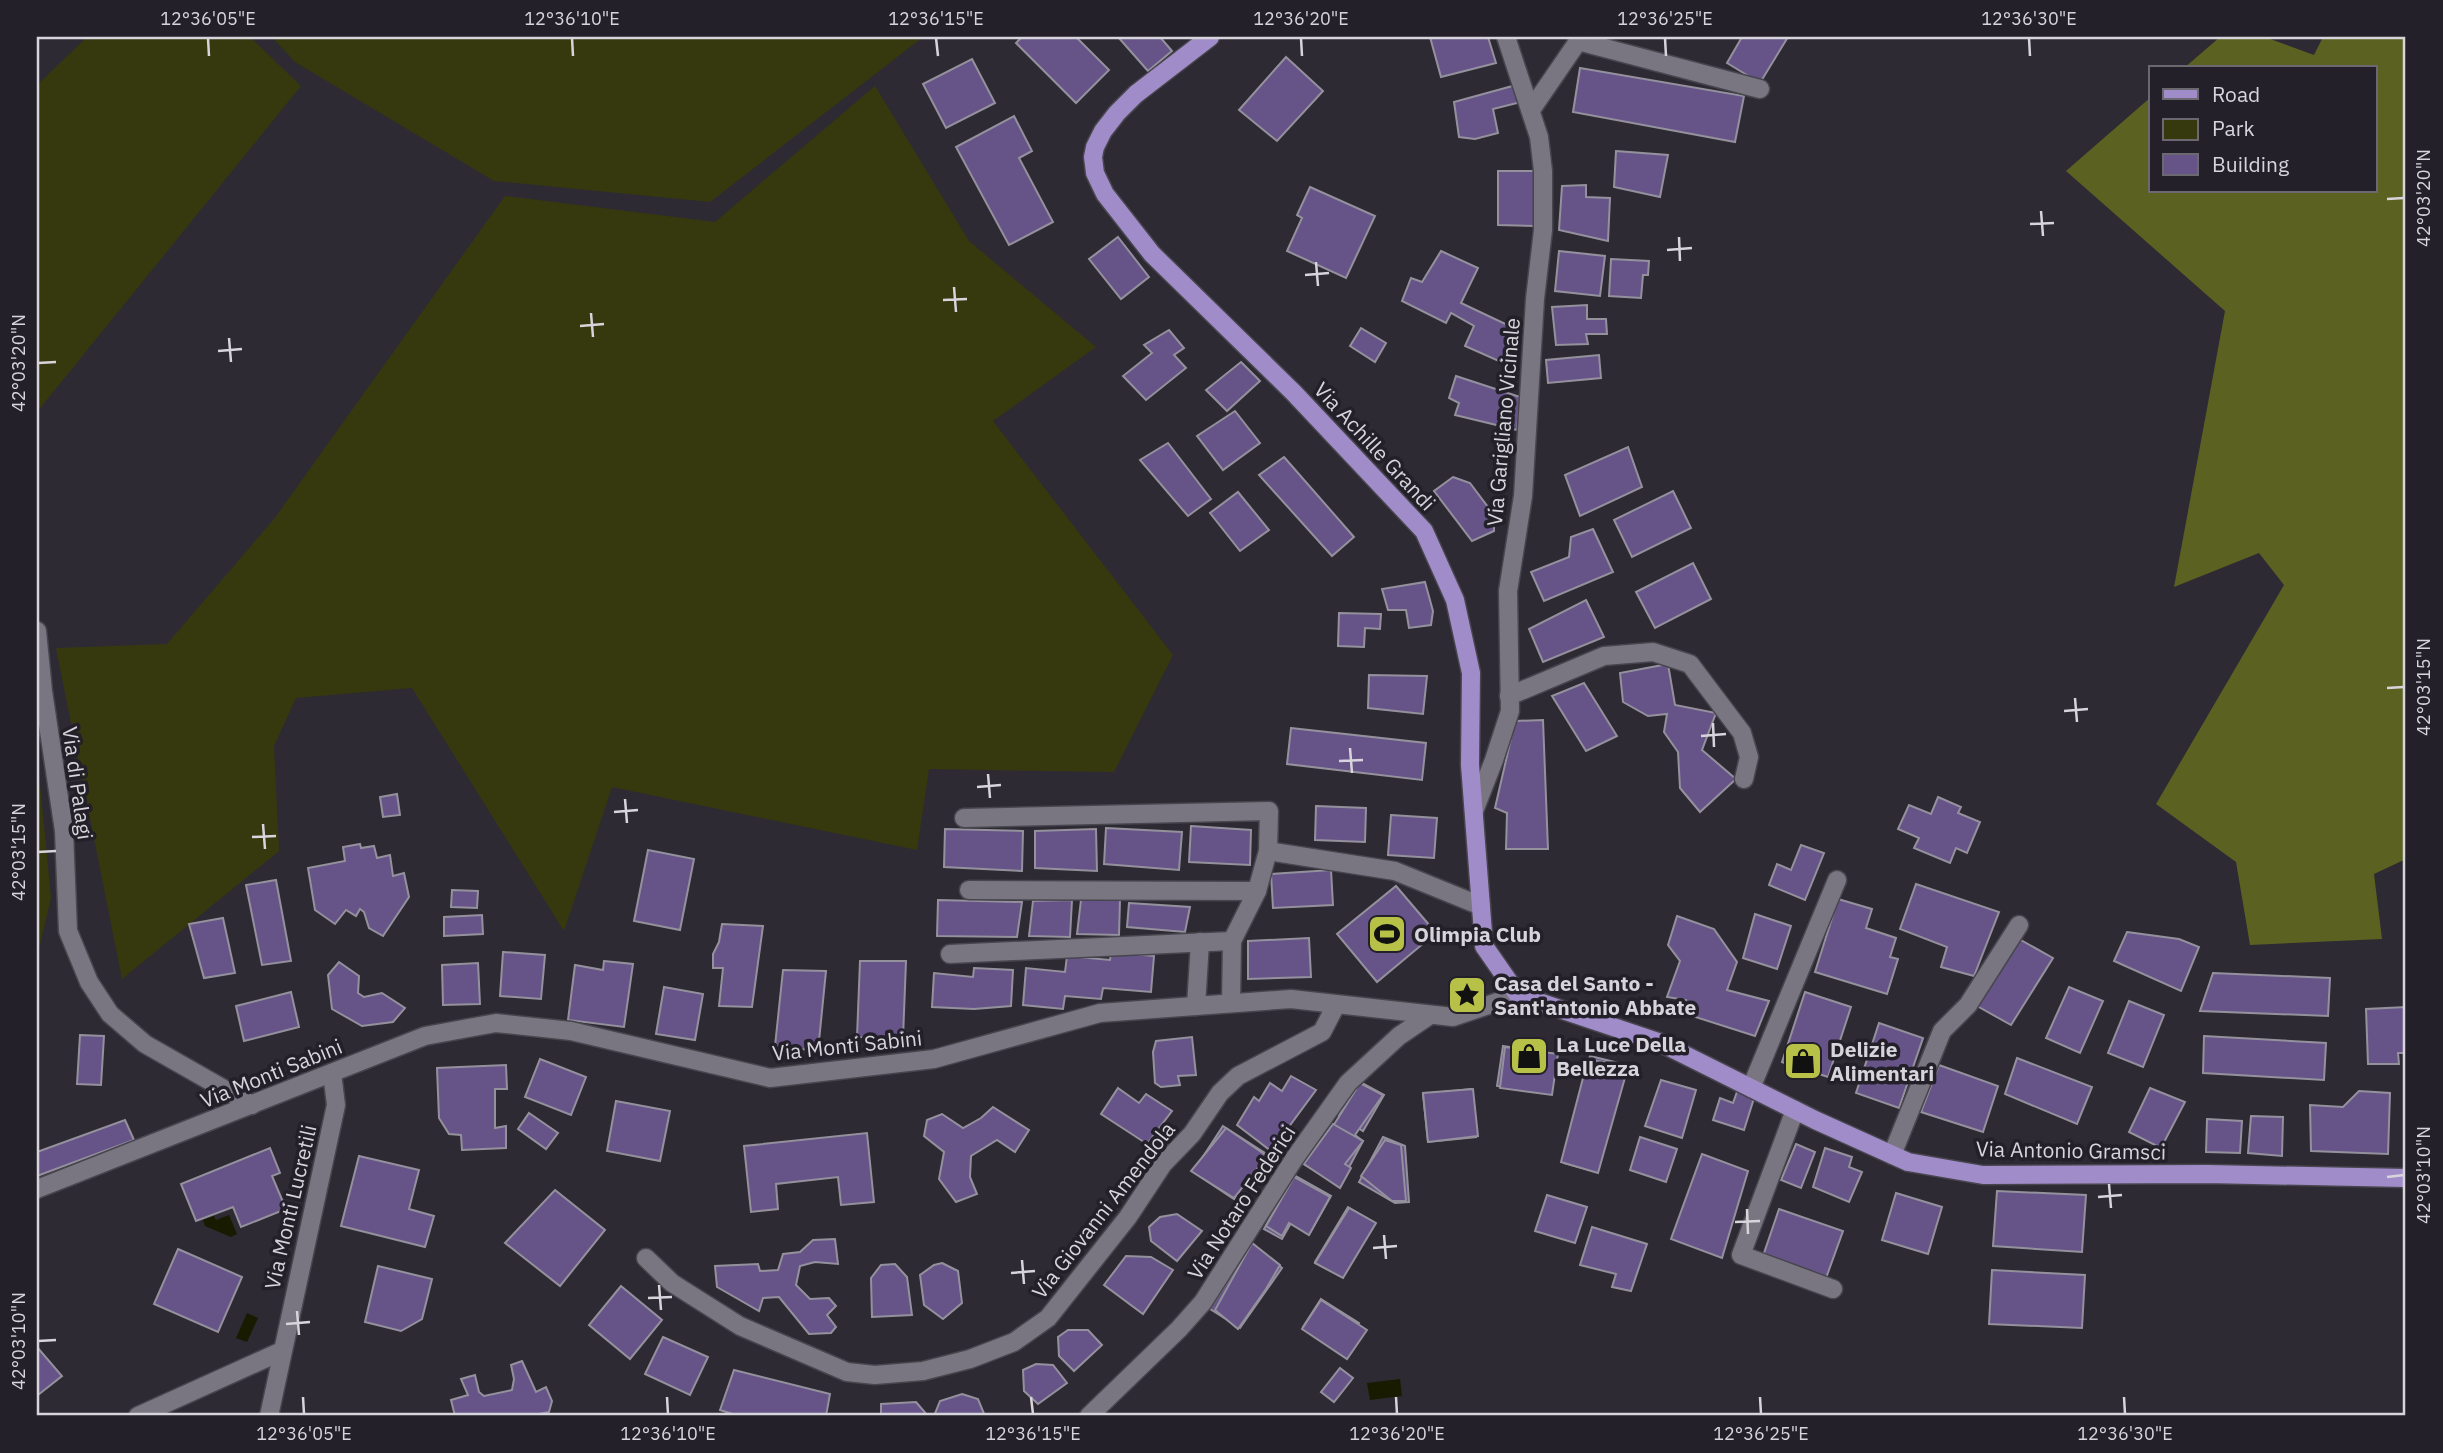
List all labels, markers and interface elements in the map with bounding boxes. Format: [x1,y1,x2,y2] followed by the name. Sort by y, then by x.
[160,7,256,30] text: 12°36'05"E
[524,7,620,30] text: 12°36'10"E
[888,7,984,30] text: 12°36'15"E
[1253,7,1349,30] text: 12°36'20"E
[1617,7,1713,30] text: 12°36'25"E
[1981,7,2077,30] text: 12°36'30"E
[2149,66,2376,192] legend
[2212,80,2260,108] text: Road
[2212,114,2255,142] text: Park
[2412,149,2435,247] text: 42°03'20"N
[2212,150,2289,178] text: Building
[7,314,30,412] text: 42°03'20"N
[1480,317,1526,527] street label: Via Garigliano Vicinale
[1308,376,1442,516] street label: Via Achille Grandi
[2412,638,2435,736] text: 42°03'15"N
[56,725,100,841] street label: Via di Palagi
[7,803,30,901] text: 42°03'15"N
[1366,913,1408,955] sports icon: Olimpia Club
[1414,920,1541,948] place label: Olimpia Club
[1494,969,1697,1021] place label: Casa del Santo - Sant'antonio Abbate
[1446,974,1488,1016] place icon: Casa del Santo - Sant'antonio Abbate
[771,1023,923,1067] street label: Via Monti Sabini
[1556,1030,1686,1082] place label: La Luce Della Bellezza
[196,1032,346,1114] street label: Via Monti Sabini
[1508,1035,1550,1077] shop icon: La Luce Della Bellezza
[1830,1035,1934,1087] place label: Delizie Alimentari
[1782,1040,1824,1082] shop icon: Delizie Alimentari
[1025,1116,1181,1304] street label: Via Giovanni Amendola
[1181,1119,1301,1285] street label: Via Notaro Federici
[257,1122,323,1292] street label: Via Monti Lucretili
[2412,1126,2435,1224] text: 42°03'10"N
[1976,1134,2166,1166] street label: Via Antonio Gramsci
[7,1292,30,1390] text: 42°03'10"N
[256,1422,352,1445] text: 12°36'05"E
[620,1422,716,1445] text: 12°36'10"E
[985,1422,1081,1445] text: 12°36'15"E
[1349,1422,1445,1445] text: 12°36'20"E
[1713,1422,1809,1445] text: 12°36'25"E
[2077,1422,2173,1445] text: 12°36'30"E

